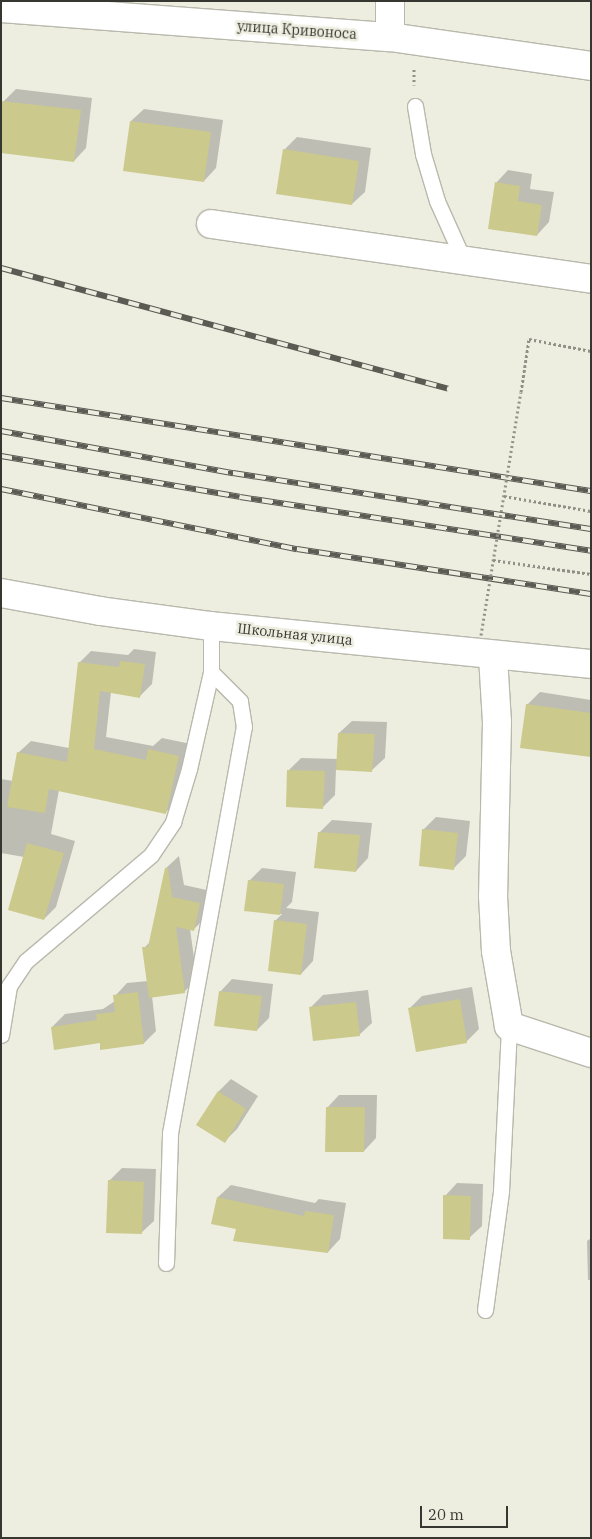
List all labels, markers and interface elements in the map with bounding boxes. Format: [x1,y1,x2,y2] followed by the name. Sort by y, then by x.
[237,17,357,43] street label: улица Кривоноса
[237,620,353,648] street label: Школьная улица
[422,1496,510,1528] scale bar
[428,1505,464,1524] text: 20 m

